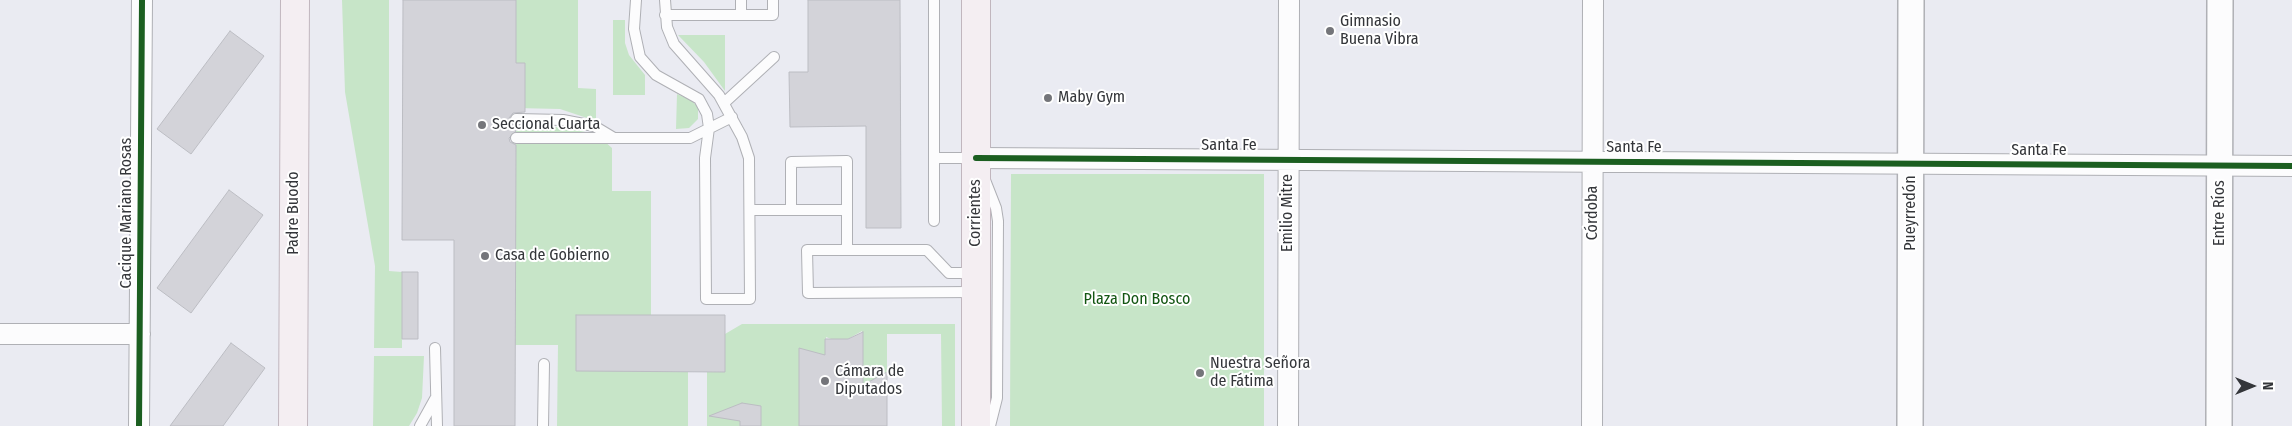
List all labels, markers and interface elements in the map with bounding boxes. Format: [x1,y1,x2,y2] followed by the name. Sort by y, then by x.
[1340,12,1419,50] place label: Gimnasio Buena Vibra
[1324,25,1336,37] marker: Gimnasio Buena Vibra
[1058,88,1125,108] place label: Maby Gym
[1042,92,1054,104] marker: Maby Gym
[492,115,600,135] place label: Seccional Cuarta
[476,119,488,131] marker: Seccional Cuarta
[1201,136,1257,156] street label: Santa Fe
[117,138,137,288] street label: Cacique Mariano Rosas
[1606,138,1662,158] street label: Santa Fe
[2011,141,2067,161] street label: Santa Fe
[284,171,304,255] street label: Padre Buodo
[1278,174,1298,252] street label: Emilio Mitre
[1901,175,1921,251] street label: Pueyrredón
[966,179,986,247] street label: Corrientes
[2210,180,2230,246] street label: Entre Ríos
[1583,186,1603,240] street label: Córdoba
[495,246,610,266] place label: Casa de Gobierno
[479,250,491,262] marker: Casa de Gobierno
[1084,290,1190,310] park label: Plaza Don Bosco
[1210,354,1310,392] place label: Nuestra Señora de Fátima
[2227,361,2277,411] north arrow
[835,362,904,400] place label: Cámara de Diputados
[1194,367,1206,379] marker: Nuestra Señora de Fátima
[819,375,831,387] marker: Cámara de Diputados
[2259,382,2276,390] text: N

